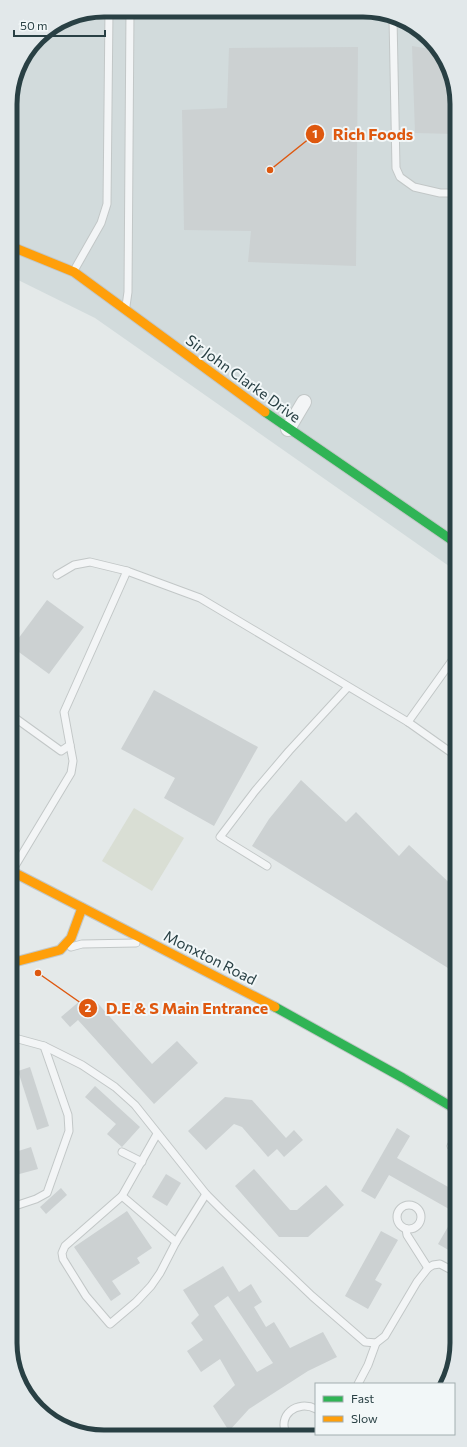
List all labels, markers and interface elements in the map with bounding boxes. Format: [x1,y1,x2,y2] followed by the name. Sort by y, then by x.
[14,12,105,38] scale bar
[20,18,48,32] text: 50 m
[305,120,421,148] callout: Rich Foods
[333,124,413,143] text: Rich Foods
[312,126,318,140] text: 1
[183,330,305,426] street label: Sir John Clarke Drive
[161,926,260,988] street label: Monxton Road
[78,994,276,1022] callout: D.E & S Main Entrance
[106,998,268,1017] text: D.E & S Main Entrance
[85,1000,92,1014] text: 2
[315,1383,455,1435] legend
[351,1391,374,1405] text: Fast
[351,1411,378,1425] text: Slow

